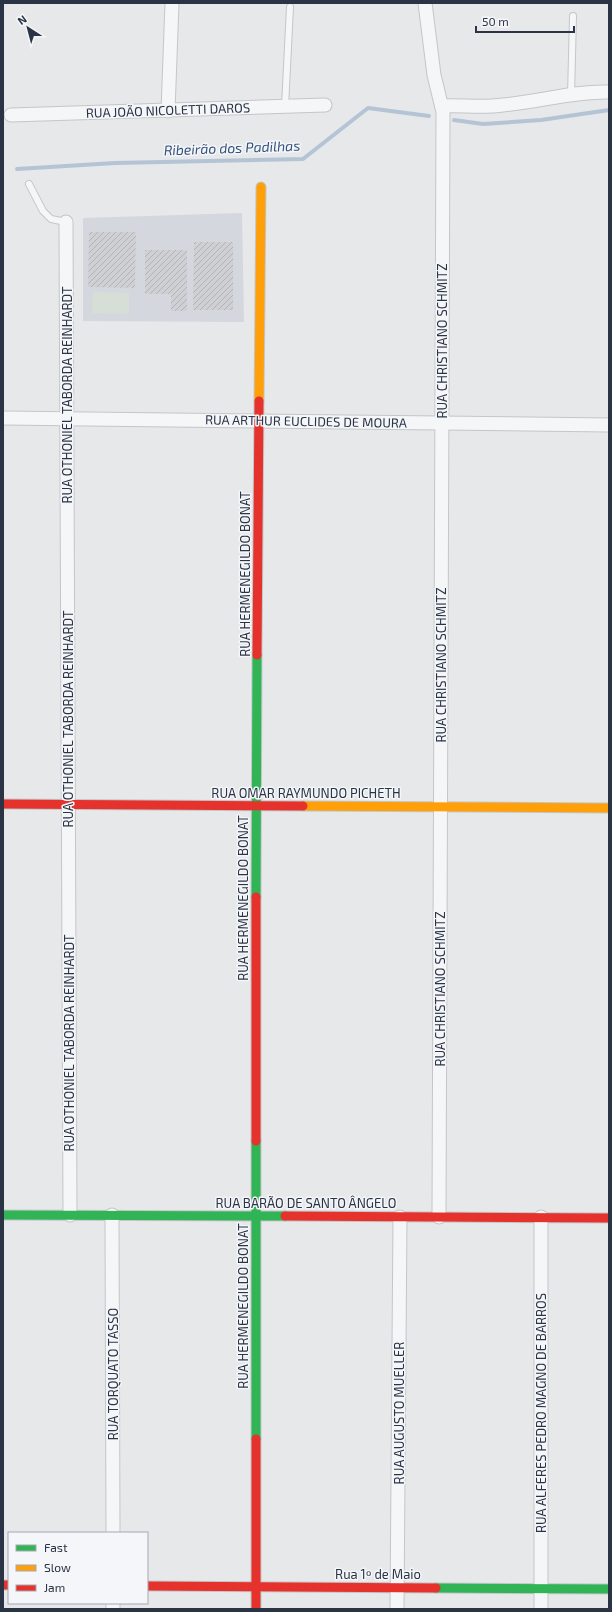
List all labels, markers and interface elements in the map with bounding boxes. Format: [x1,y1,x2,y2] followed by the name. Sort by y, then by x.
[8,8,48,48] north arrow
[476,8,574,34] scale bar
[15,12,29,27] text: N
[482,14,509,28] text: 50 m
[86,99,250,121] street label: RUA JOÃO NICOLETTI DAROS
[163,137,301,158] water label: Ribeirão dos Padilhas
[434,263,450,419] street label: RUA CHRISTIANO SCHMITZ
[59,286,75,504] street label: RUA OTHONIEL TABORDA REINHARDT
[205,411,407,431] street label: RUA ARTHUR EUCLIDES DE MOURA
[237,491,253,657] street label: RUA HERMENEGILDO BONAT
[433,587,449,743] street label: RUA CHRISTIANO SCHMITZ
[60,610,76,828] street label: RUA OTHONIEL TABORDA REINHARDT
[211,785,401,801] street label: RUA OMAR RAYMUNDO PICHETH
[235,815,251,981] street label: RUA HERMENEGILDO BONAT
[432,911,448,1067] street label: RUA CHRISTIANO SCHMITZ
[61,934,77,1152] street label: RUA OTHONIEL TABORDA REINHARDT
[216,1195,396,1211] street label: RUA BARÃO DE SANTO ÂNGELO
[235,1223,251,1389] street label: RUA HERMENEGILDO BONAT
[533,1293,549,1533] street label: RUA ALFERES PEDRO MAGNO DE BARROS
[105,1308,121,1440] street label: RUA TORQUATO TASSO
[391,1342,407,1484] street label: RUA AUGUSTO MUELLER
[8,1532,148,1604] legend
[44,1540,68,1554] text: Fast
[44,1560,71,1574] text: Slow
[335,1566,421,1582] street label: Rua 1º de Maio
[44,1580,65,1594] text: Jam

